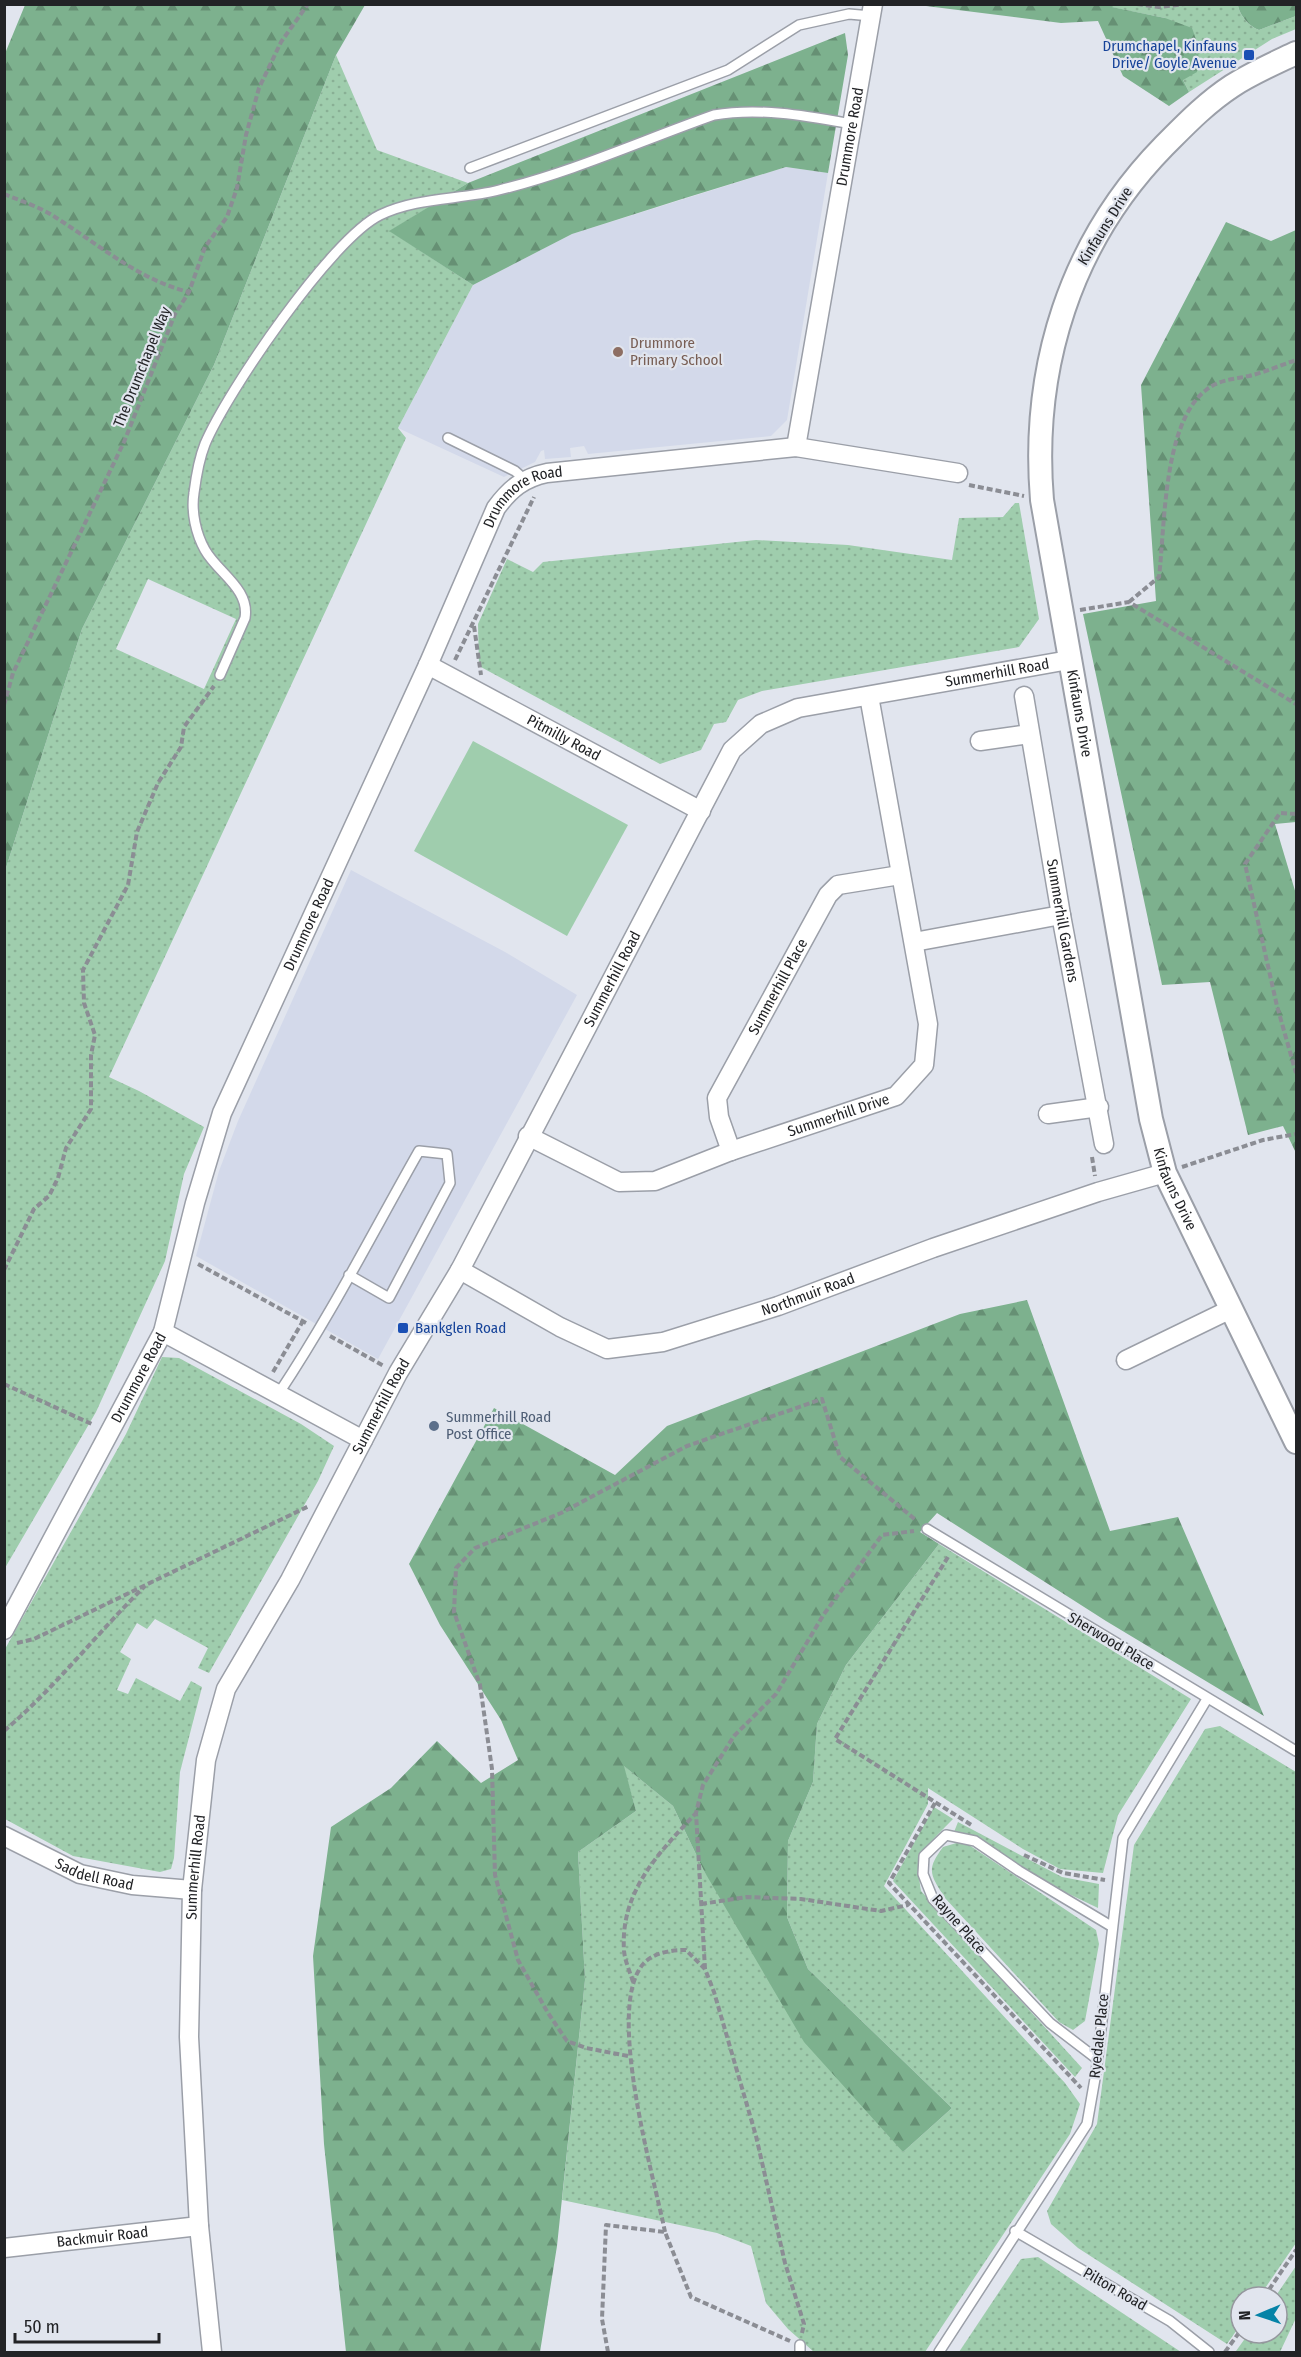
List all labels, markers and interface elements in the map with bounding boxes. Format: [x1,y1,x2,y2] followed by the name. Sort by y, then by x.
[1103,37,1237,72] place label: Drumchapel, Kinfauns Drive/ Goyle Avenue
[1242,48,1256,62] marker: Drumchapel, Kinfauns Drive/ Goyle Avenue
[833,86,867,187] street label: Drummore Road
[1074,184,1136,268] street label: Kinfauns Drive
[110,304,174,430] street label: The Drumchapel Way
[630,334,722,369] place label: Drummore Primary School
[611,345,625,359] marker: Drummore Primary School
[480,462,563,531] street label: Drummore Road
[944,655,1051,691] street label: Summerhill Road
[1063,668,1096,759] street label: Kinfauns Drive
[524,711,604,765] street label: Pitmilly Road
[1043,858,1082,984] street label: Summerhill Gardens
[280,876,338,974] street label: Drummore Road
[580,928,645,1030] street label: Summerhill Road
[744,936,811,1038] street label: Summerhill Place
[785,1090,892,1140] street label: Summerhill Drive
[1150,1145,1201,1233] street label: Kinfauns Drive
[759,1269,857,1320] street label: Northmuir Road
[415,1319,506,1337] place label: Bankglen Road
[396,1321,410,1335] marker: Bankglen Road
[107,1329,170,1426] street label: Drummore Road
[348,1355,414,1457] street label: Summerhill Road
[446,1408,551,1443] place label: Summerhill Road Post Office
[427,1419,441,1433] marker: Summerhill Road Post Office
[1065,1608,1157,1674] street label: Sherwood Place
[182,1814,209,1920] street label: Summerhill Road
[52,1854,135,1894] street label: Saddell Road
[928,1890,990,1958] street label: Rayne Place
[1086,1993,1112,2079] street label: Ryedale Place
[56,2223,149,2251] street label: Backmuir Road
[1080,2264,1150,2314] street label: Pilton Road
[1229,2285,1289,2345] north arrow
[15,2306,159,2344] scale bar
[1235,2310,1254,2321] text: N
[24,2316,60,2338] text: 50 m

